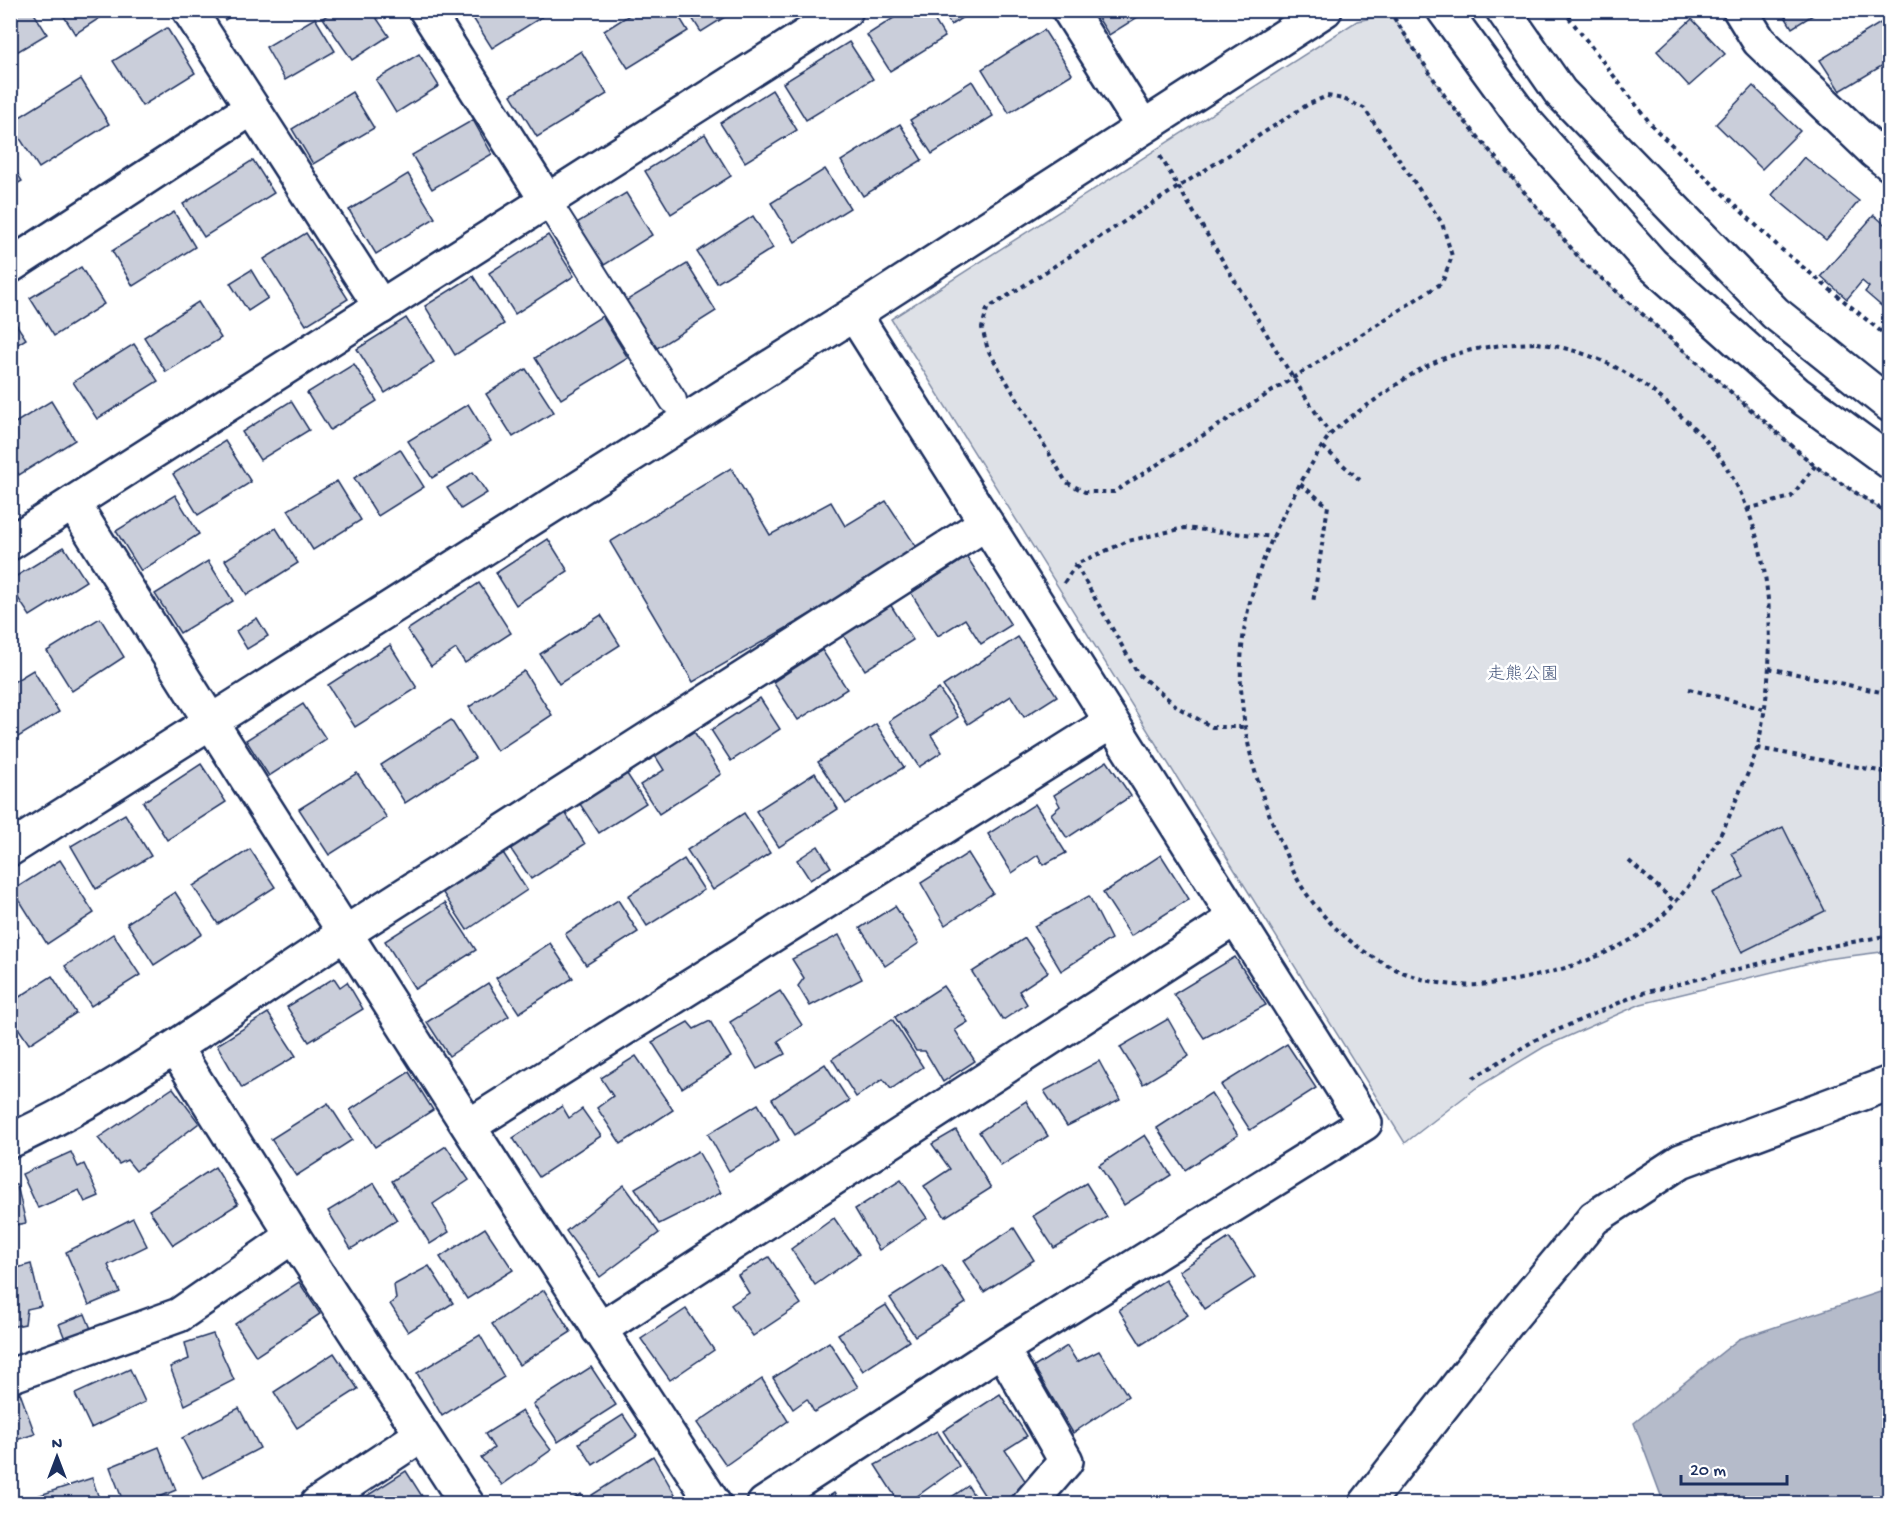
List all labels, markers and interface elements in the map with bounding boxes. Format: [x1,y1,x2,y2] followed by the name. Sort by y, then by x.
[1487,664,1559,686] park label: 走熊公園
[27,1427,87,1487] north arrow
[52,1436,63,1455] text: N
[1681,1448,1788,1486] scale bar
[1690,1461,1726,1482] text: 20 m

